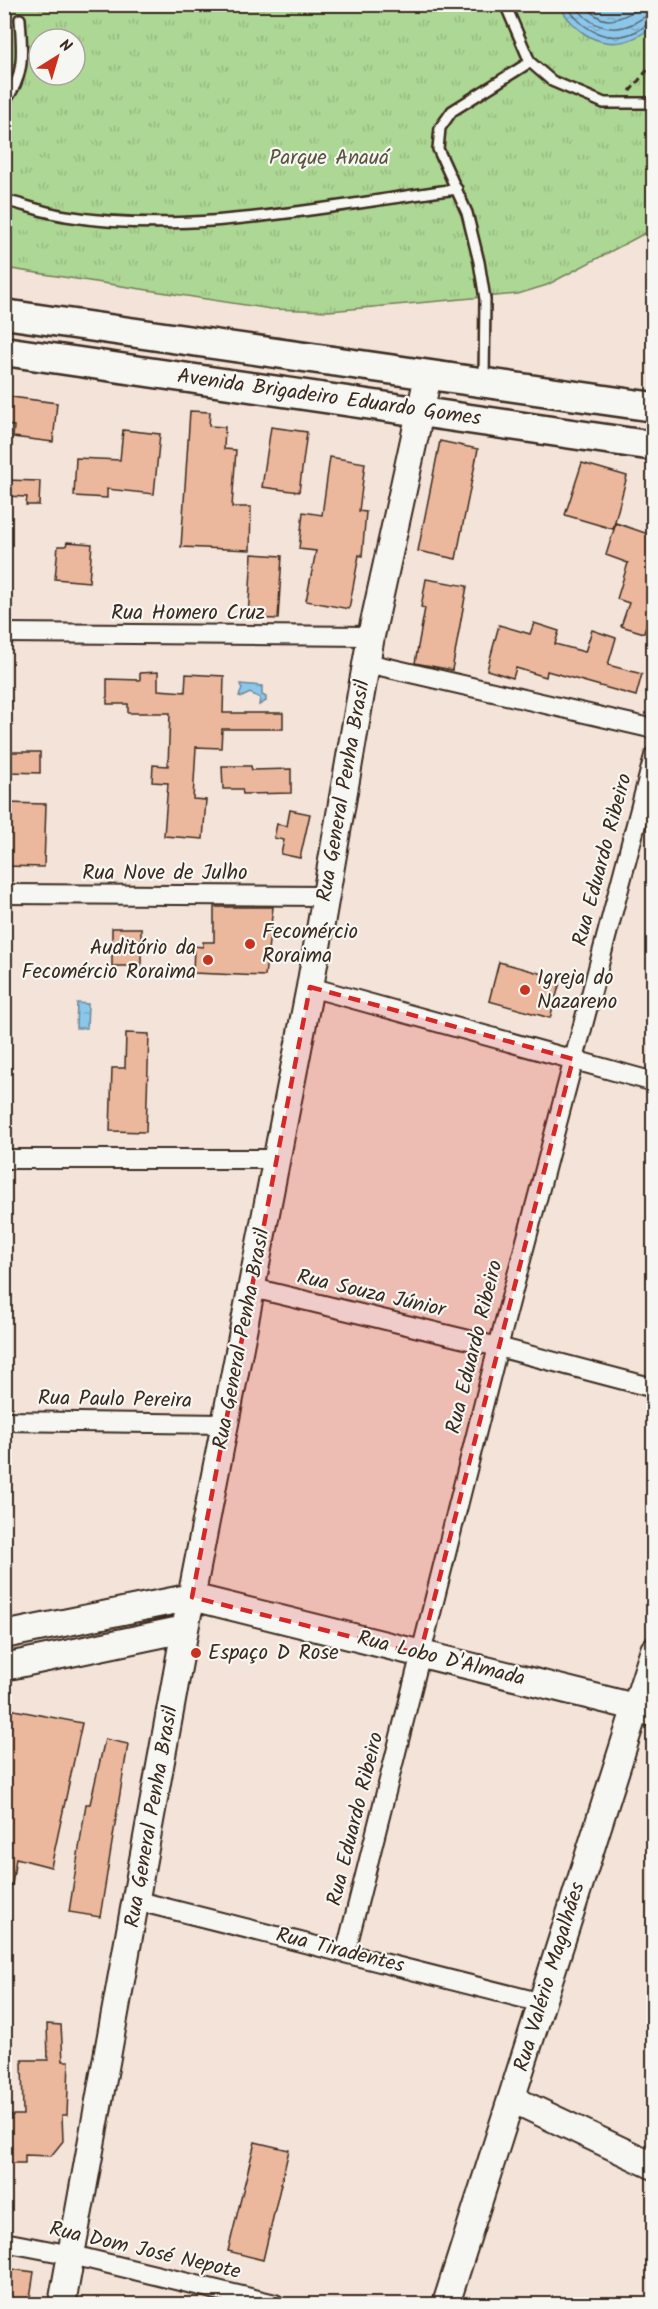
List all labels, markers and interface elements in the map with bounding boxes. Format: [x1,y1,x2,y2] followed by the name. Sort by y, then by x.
[27,27,87,87] north arrow
[54,33,77,59] text: N
[269,142,391,175] park label: Parque Anauá
[175,360,483,436] street label: Avenida Brigadeiro Eduardo Gomes
[111,597,265,630] street label: Rua Homero Cruz
[308,677,380,905] street label: Rua General Penha Brasil
[564,770,642,950] street label: Rua Eduardo Ribeiro
[82,857,248,890] street label: Rua Nove de Julho
[262,916,358,973] place label: Fecomércio Roraima
[21,932,196,989] place label: Auditório da Fecomércio Roraima
[243,937,257,951] marker: Fecomércio Roraima
[201,953,215,967] marker: Auditório da Fecomércio Roraima
[537,962,617,1019] place label: Igreja do Nazareno
[518,983,532,997] marker: Igreja do Nazareno
[204,1226,280,1452] street label: Rua General Penha Brasil
[437,1257,513,1437] street label: Rua Eduardo Ribeiro
[294,1261,450,1327] street label: Rua Souza Júnior
[38,1382,192,1418] street label: Rua Paulo Pereira
[354,1622,528,1696] street label: Rua Lobo D'Almada
[208,1637,339,1670] place label: Espaço D Rose
[189,1646,203,1660] marker: Espaço D Rose
[116,1703,188,1931] street label: Rua General Penha Brasil
[318,1729,394,1909] street label: Rua Eduardo Ribeiro
[505,1878,595,2076] street label: Rua Valério Magalhães
[272,1919,408,1983] street label: Rua Tiradentes
[46,2213,245,2289] street label: Rua Dom José Nepote

